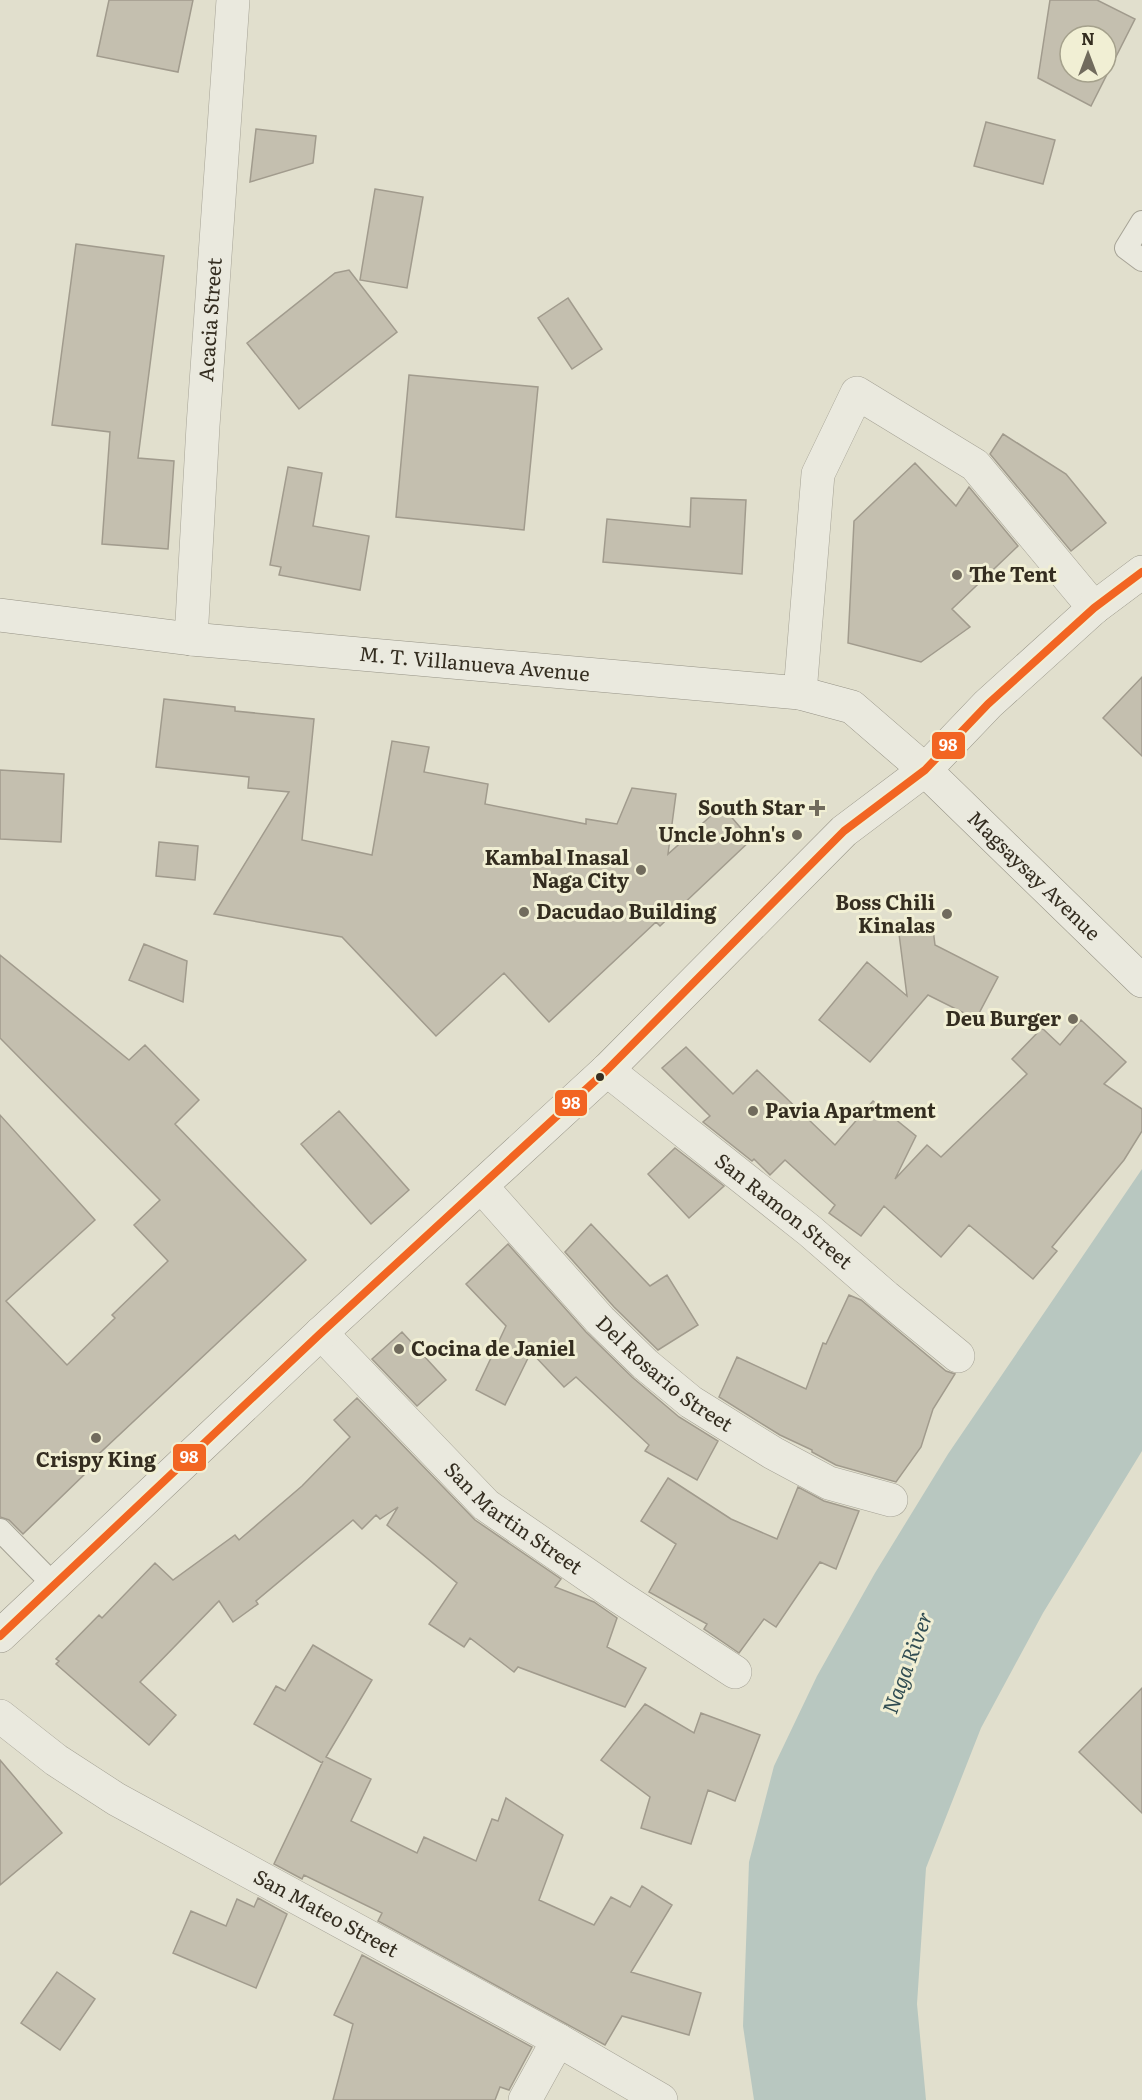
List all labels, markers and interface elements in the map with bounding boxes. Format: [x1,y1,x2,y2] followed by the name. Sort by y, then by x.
[1058,24,1118,84] north arrow
[1081,26,1095,50] text: N
[189,257,228,382] street label: Acacia Street
[969,558,1057,588] place label: The Tent
[950,568,964,582] marker: The Tent
[358,637,591,687] street label: M. T. Villanueva Avenue
[931,731,966,760] line badge: 98
[939,732,958,756] text: 98
[698,791,805,821] place label: South Star
[810,801,824,815] marker: South Star
[962,802,1109,946] street label: Magsaysay Avenue
[658,818,785,848] place label: Uncle John's
[790,828,804,842] marker: Uncle John's
[484,841,630,894] place label: Kambal Inasal Naga City
[634,863,648,877] marker: Kambal Inasal Naga City
[835,886,935,939] place label: Boss Chili Kinalas
[536,895,717,925] place label: Dacudao Building
[517,905,531,919] marker: Dacudao Building
[940,907,954,921] marker: Boss Chili Kinalas
[945,1002,1061,1032] place label: Deu Burger
[1066,1012,1080,1026] marker: Deu Burger
[594,1071,606,1083] unlabelled marker
[554,1089,588,1117] line badge: 98
[562,1090,581,1114] text: 98
[765,1094,936,1124] place label: Pavia Apartment
[746,1104,760,1118] marker: Pavia Apartment
[709,1144,860,1275] street label: San Ramon Street
[590,1307,740,1438] street label: Del Rosario Street
[411,1332,575,1362] place label: Cocina de Janiel
[392,1342,406,1356] marker: Cocina de Janiel
[89,1431,103,1445] marker: Crispy King
[36,1443,157,1473] place label: Crispy King
[172,1443,207,1472] line badge: 98
[180,1444,199,1468] text: 98
[439,1454,589,1580] street label: San Martin Street
[873,1606,939,1718] water label: Naga River
[249,1860,405,1963] street label: San Mateo Street

